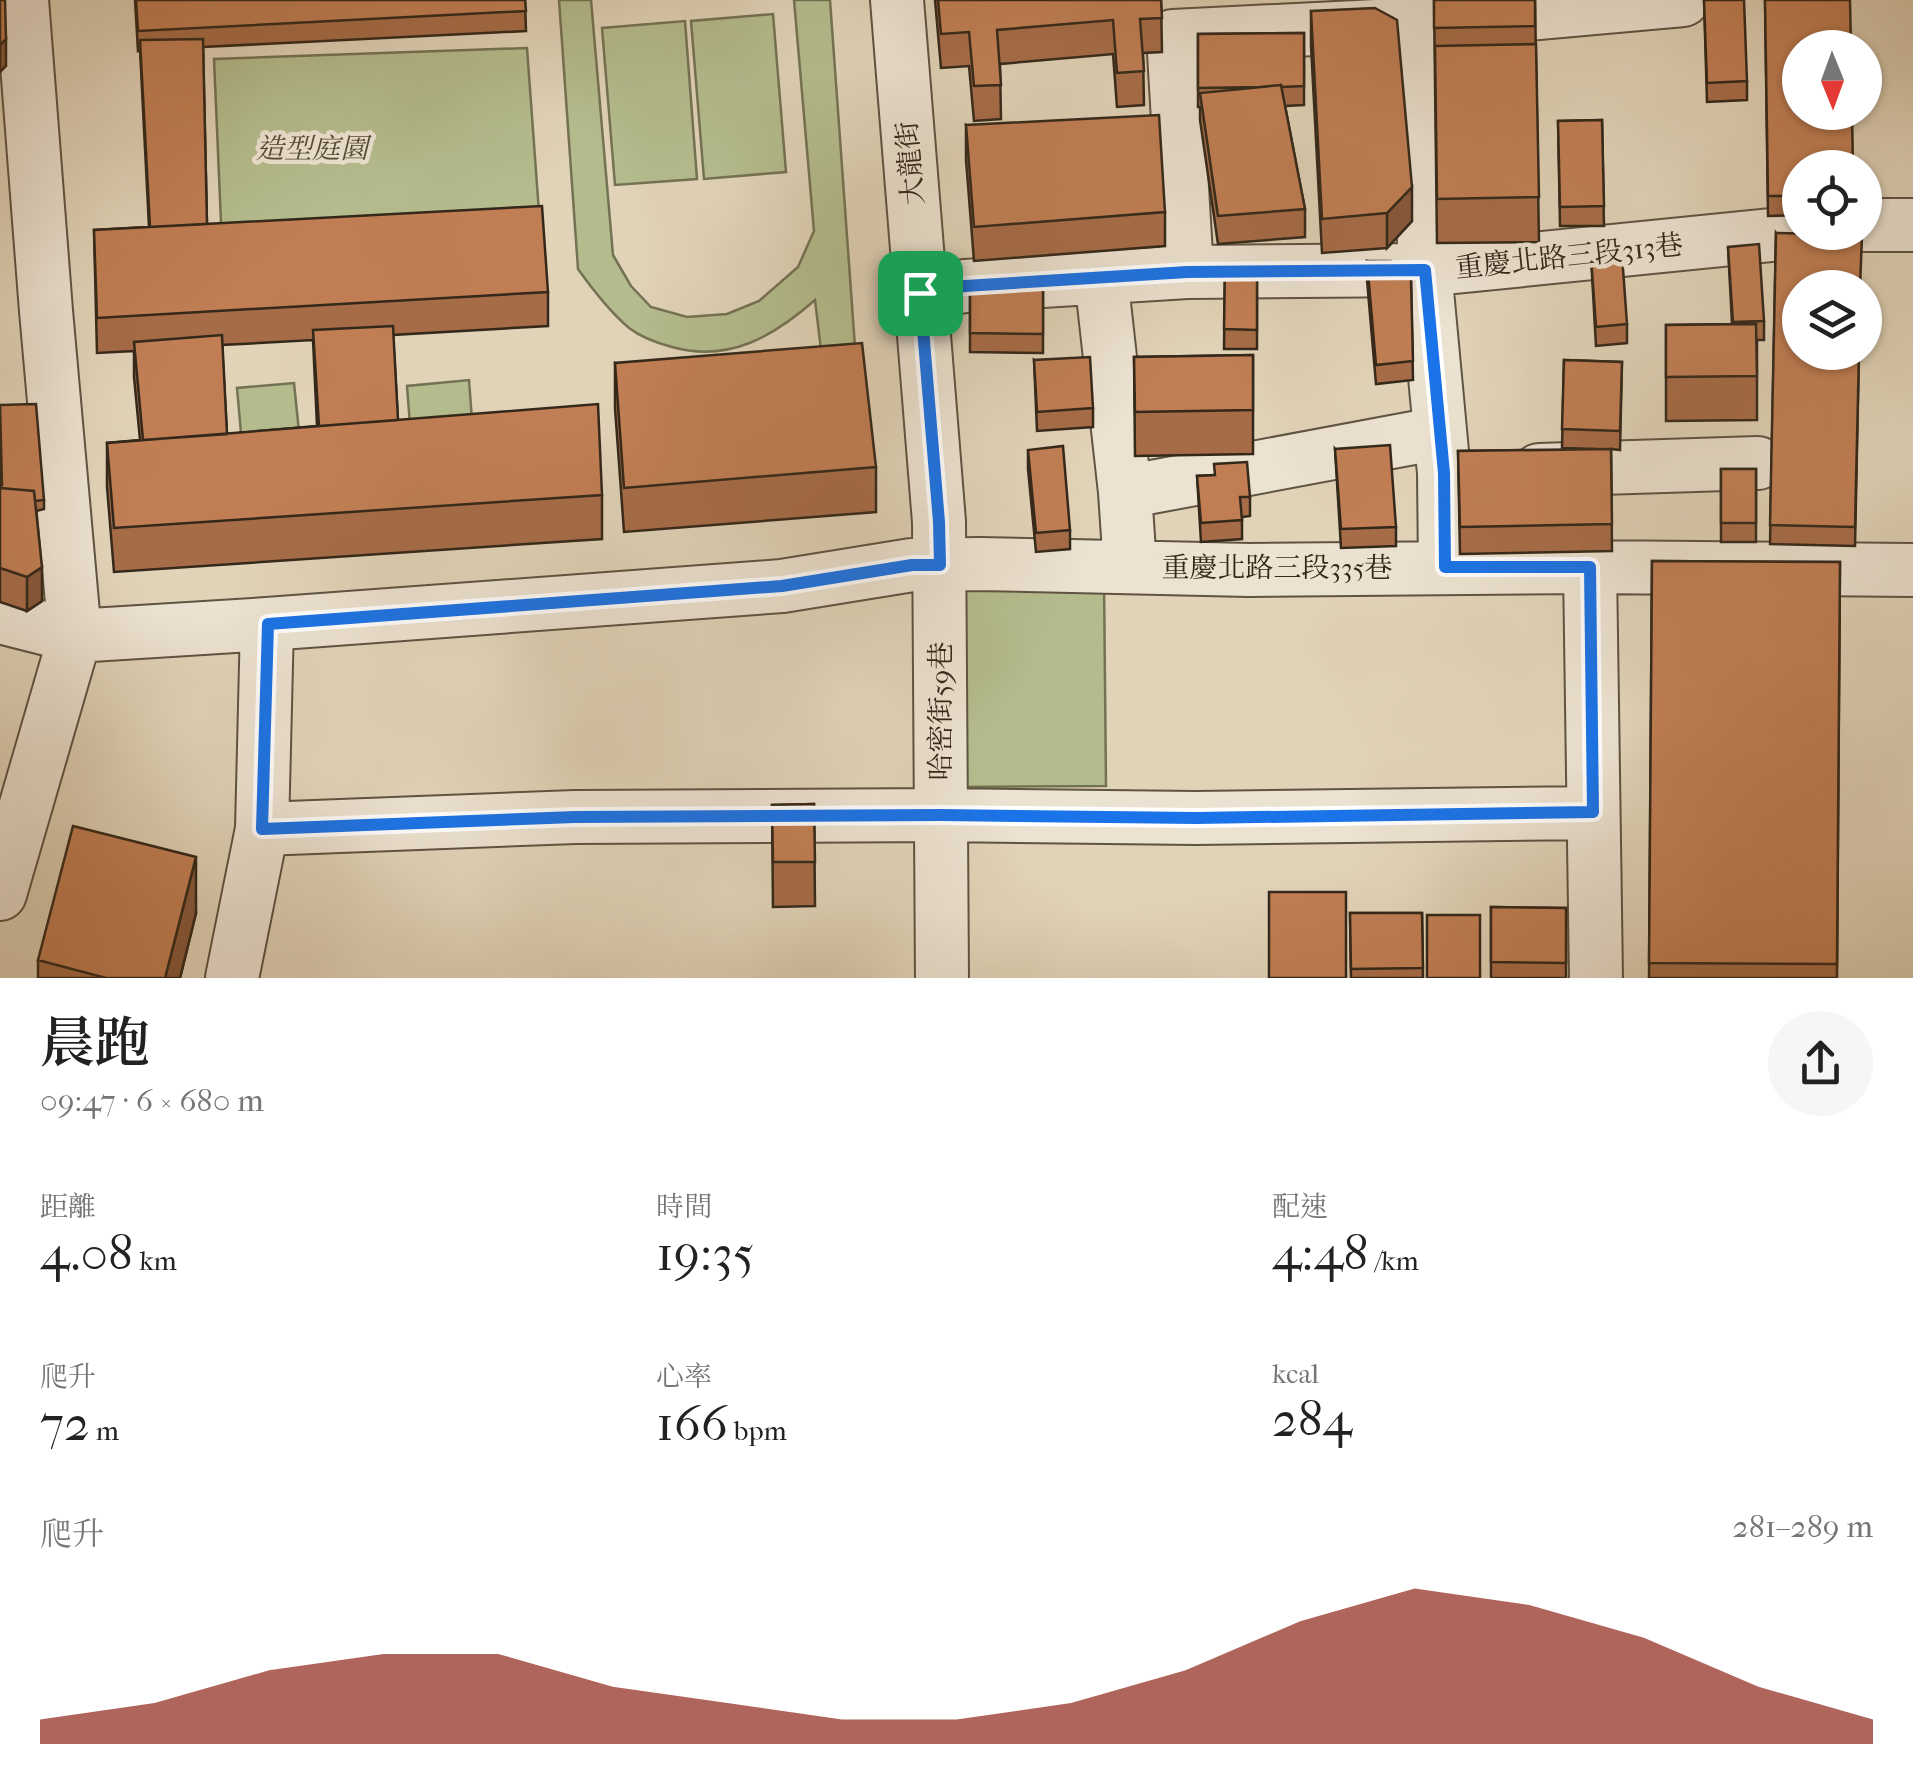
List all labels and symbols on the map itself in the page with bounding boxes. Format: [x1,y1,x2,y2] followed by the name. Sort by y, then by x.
[1782,30,1882,130] north arrow
[890,120,930,206] street label: 大龍街
[256,132,372,165] park label: 造型庭園
[1453,228,1685,284] street label: 重慶北路三段313巷
[878,251,963,336] pin
[1161,551,1393,584] street label: 重慶北路三段335巷
[924,642,957,780] street label: 哈密街59巷

